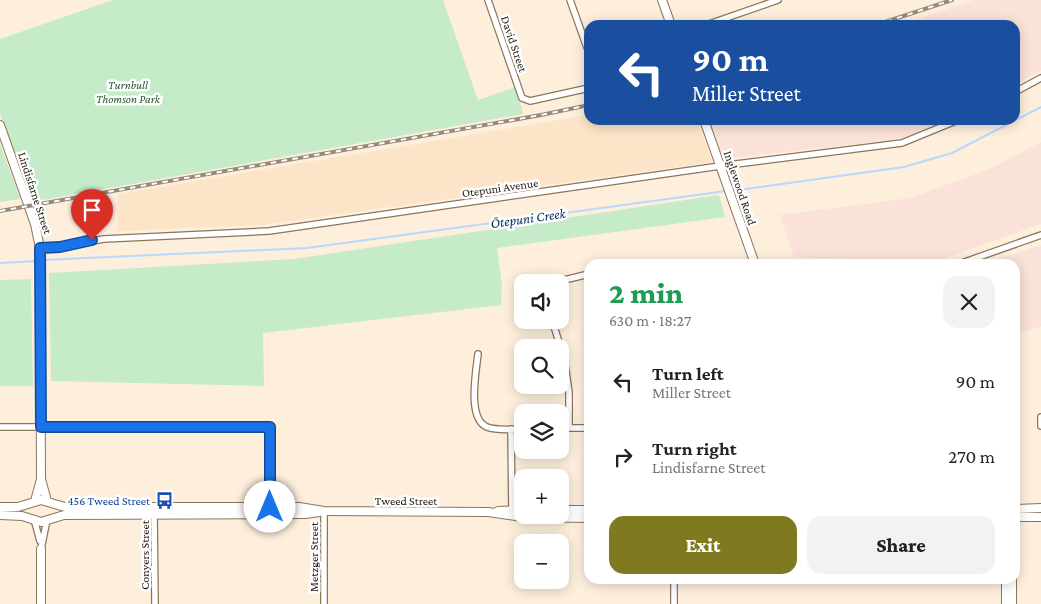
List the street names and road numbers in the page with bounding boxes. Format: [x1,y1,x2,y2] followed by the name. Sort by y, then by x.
[498,14,531,75] street label: David Street
[721,149,760,228] street label: Inglewood Road
[15,150,55,237] street label: Lindisfarne Street
[461,176,539,200] street label: Otepuni Avenue
[375,494,438,508] street label: Tweed Street
[138,519,152,590] street label: Conyers Street
[307,521,321,592] street label: Metzger Street

